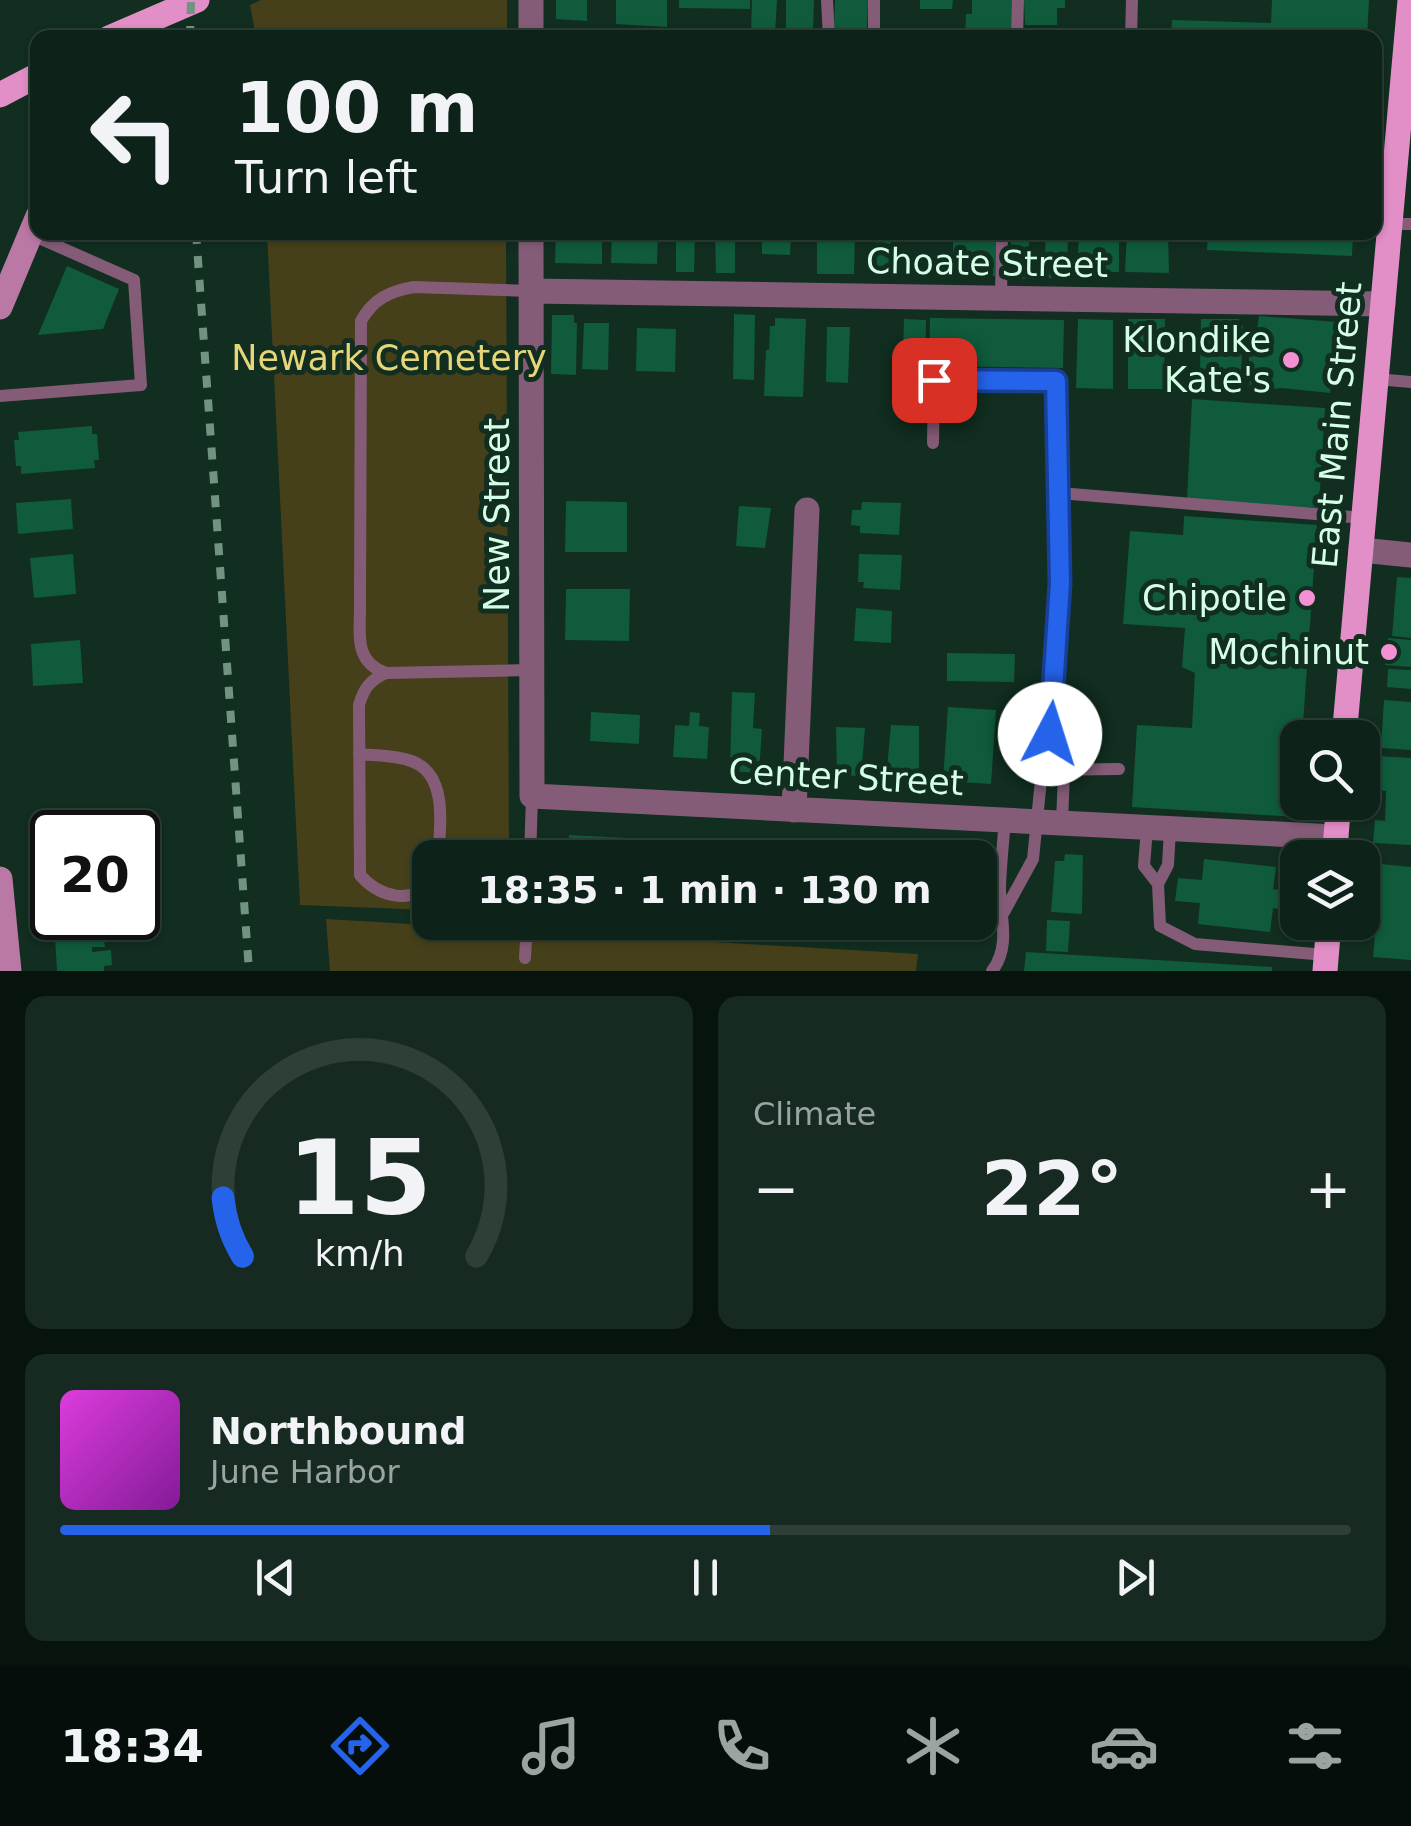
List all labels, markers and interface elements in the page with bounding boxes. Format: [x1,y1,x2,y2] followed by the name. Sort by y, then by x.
[235,67,478,149] text: 100 m
[70,70,200,200] icon: left
[235,151,418,204] text: Turn left
[866,241,1108,285] street label: Choate Street
[1305,280,1369,570] street label: East Main Street
[1122,320,1271,400] place label: Klondike Kate's
[231,338,547,378] park label: Newark Cemetery
[892,338,977,423] pin
[1280,349,1302,371] marker: Klondike Kate's
[907,353,962,408] icon: arrive
[477,418,517,612] street label: New Street
[1142,578,1287,618] place label: Chipotle
[1296,587,1318,609] marker: Chipotle
[1208,632,1369,672] place label: Mochinut
[1378,641,1400,663] marker: Mochinut
[998,682,1102,786] position arrow
[1280,720,1380,940] map controls
[1280,720,1380,820] button: search
[727,751,965,803] street label: Center Street
[30,810,160,940] speed limit sign: 20
[1280,840,1380,940] button: layers
[477,868,932,912] text: 18:35 · 1 min · 130 m
[753,1095,876,1133] text: Climate
[287,1117,431,1239] text: 15
[981,1145,1123,1233] text: 22°
[753,1157,799,1221] text: −
[1305,1157,1351,1221] text: +
[314,1233,404,1274] text: km/h
[210,1409,466,1453] text: Northbound
[210,1453,400,1491] text: June Harbor
[248,1550,303,1605] icon: previous
[678,1550,733,1605] icon: pause
[1108,1550,1163,1605] icon: next
[325,1711,395,1781] icon: directions
[516,1711,586,1781] icon: music
[707,1711,777,1781] icon: phone
[898,1711,968,1781] icon: climate
[1089,1711,1159,1781] icon: car
[1280,1711,1350,1781] icon: filters
[61,1720,204,1773] text: 18:34

